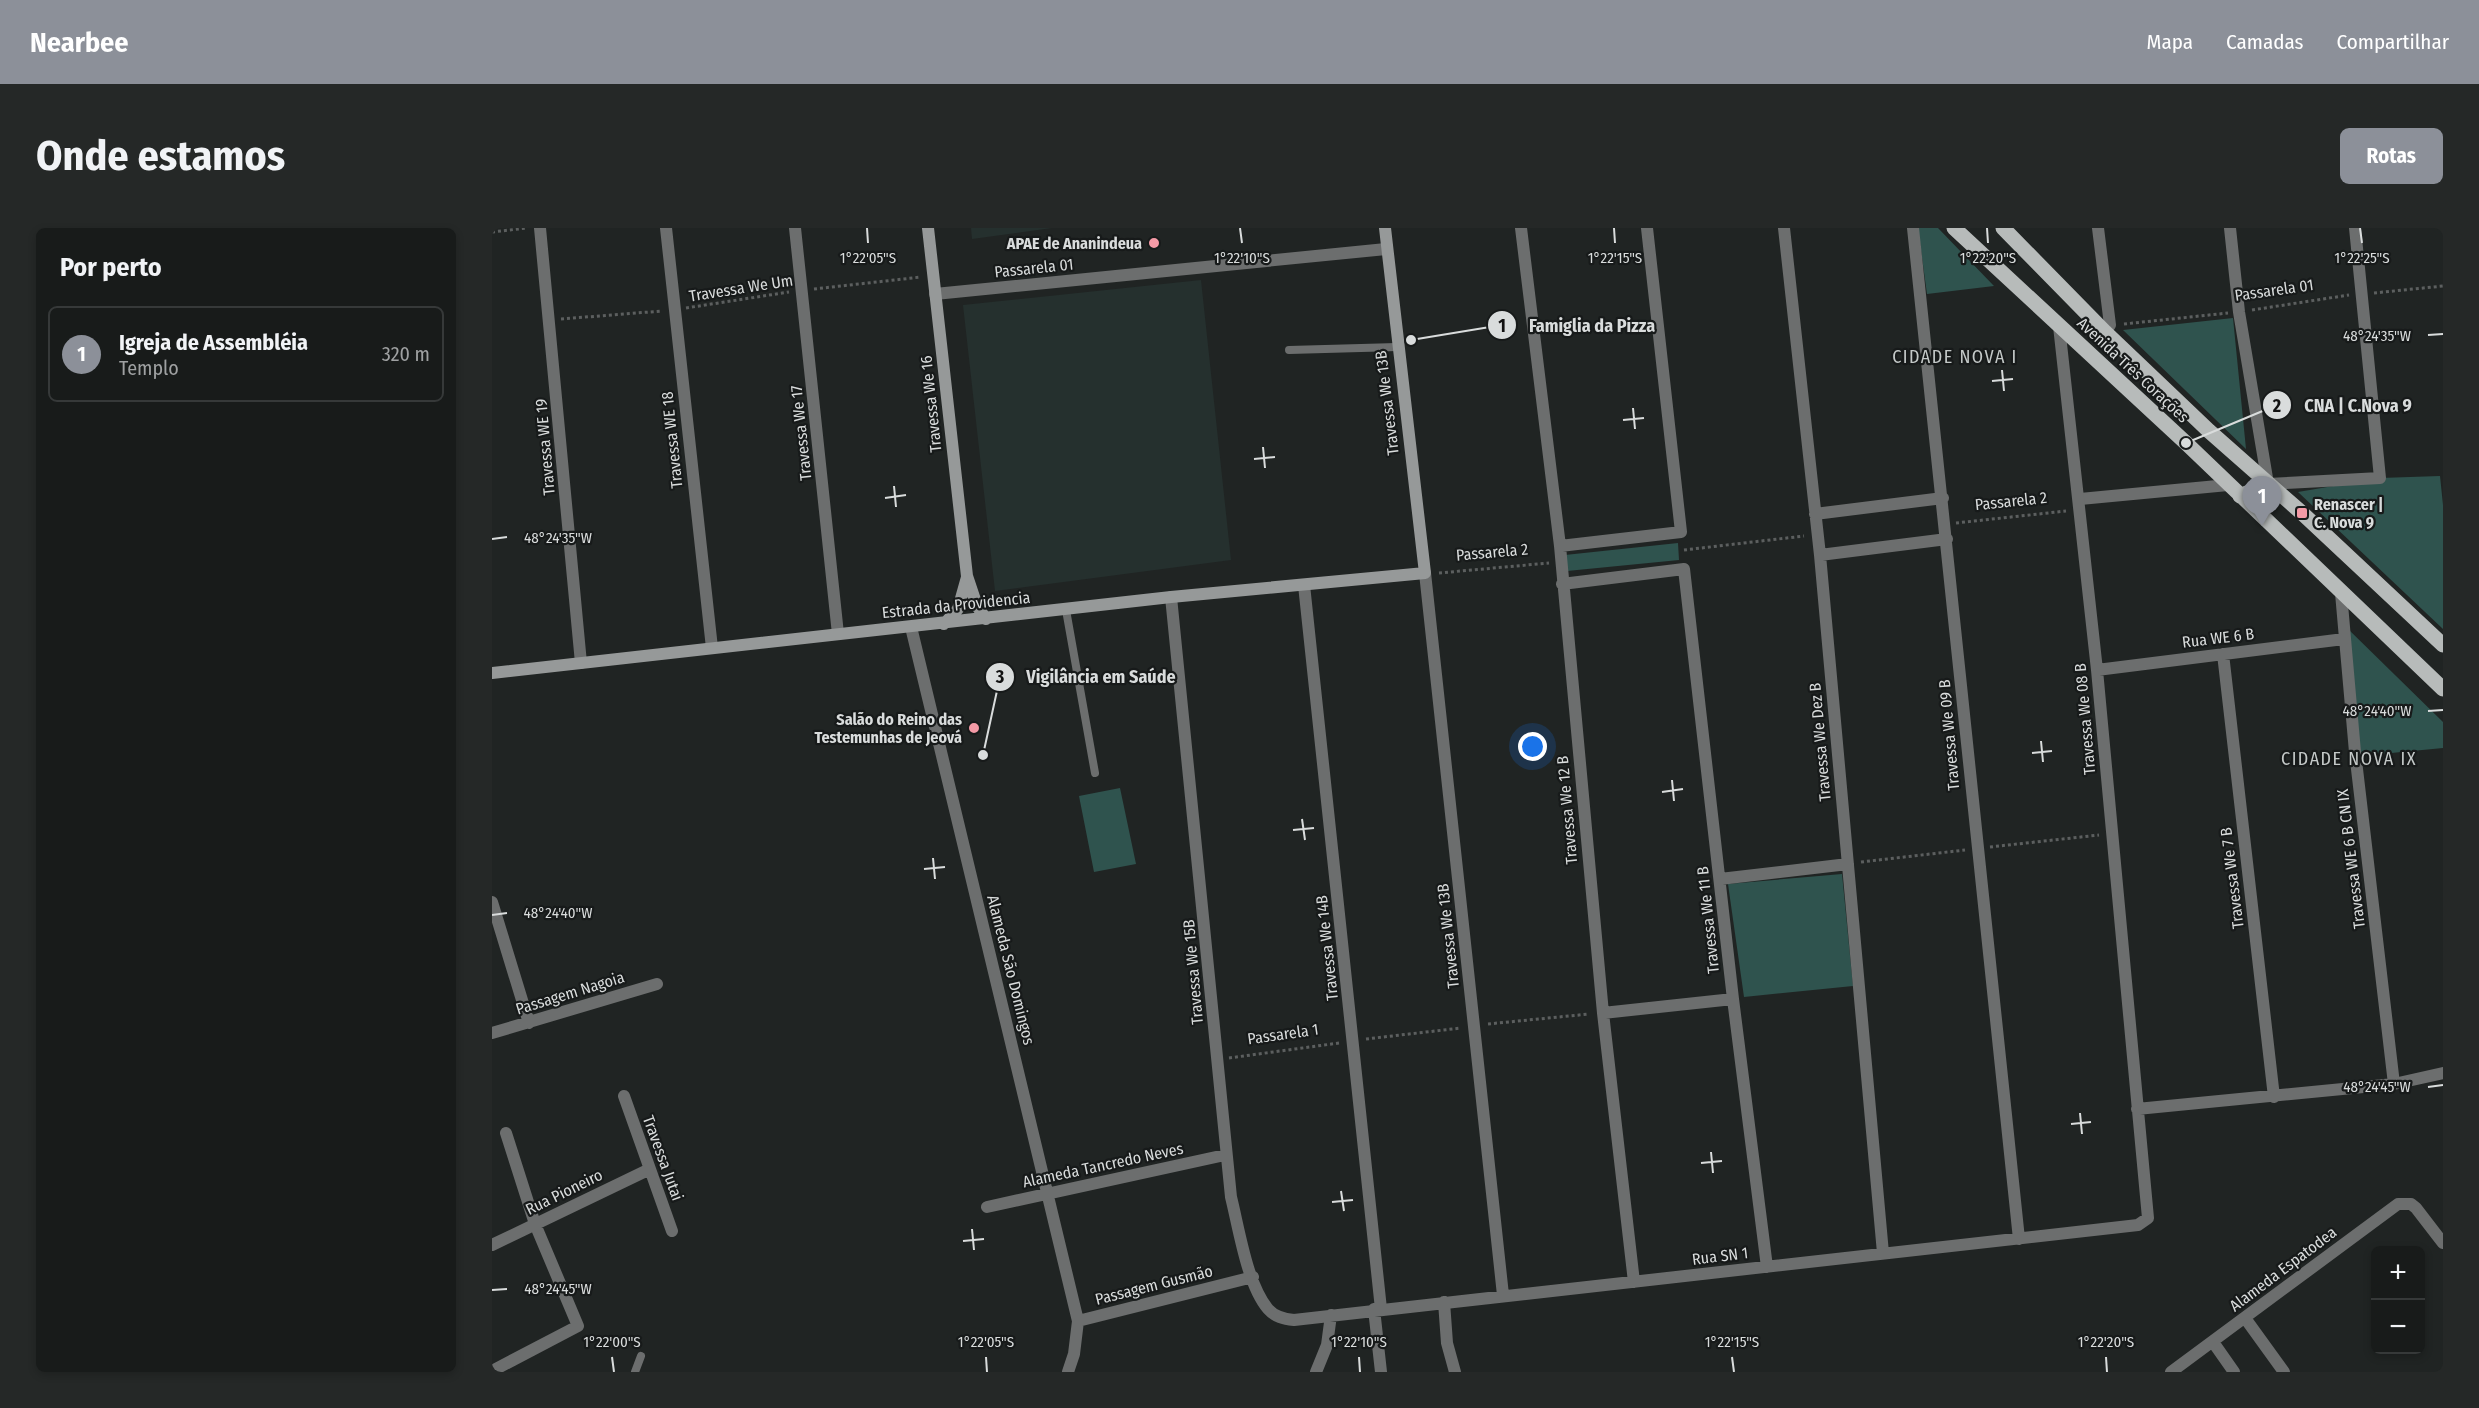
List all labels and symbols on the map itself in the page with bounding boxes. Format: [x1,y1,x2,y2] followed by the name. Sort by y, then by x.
[1006,234,1142,253] place label: APAE de Ananindeua
[1147,236,1161,250] marker: APAE de Ananindeua
[840,249,896,267] text: 1°22'05"S
[1214,249,1270,267] text: 1°22'10"S
[1588,249,1642,267] text: 1°22'15"S
[1960,249,2016,267] text: 1°22'20"S
[2334,249,2390,267] text: 1°22'25"S
[993,254,1075,282] street label: Passarela 01
[688,270,794,306] street label: Travessa We Um
[2233,275,2315,305] street label: Passarela 01
[1487,307,1667,343] callout: Famiglia da Pizza
[2073,313,2193,427] street label: Avenida Três Corações
[1498,315,1506,337] text: 1
[1529,315,1655,337] text: Famiglia da Pizza
[2343,327,2411,345] text: 48°24'35"W
[1892,346,2018,368] district label: CIDADE NOVA I
[1371,349,1403,456] street label: Travessa We 13B
[916,355,946,453] street label: Travessa We 16
[786,384,815,482] street label: Travessa We 17
[2262,387,2424,423] callout: CNA | C.Nova 9
[657,391,687,489] street label: Travessa WE 18
[2272,395,2281,417] text: 2
[2304,395,2412,417] text: CNA | C.Nova 9
[531,398,559,496] street label: Travessa WE 19
[2242,476,2282,526] pin: 1
[1974,488,2048,514] street label: Passarela 2
[2314,495,2383,532] place label: Renascer | C. Nova 9
[2295,506,2309,520] marker: Renascer | C. Nova 9
[524,529,592,547] text: 48°24'35"W
[1455,539,1529,565] street label: Passarela 2
[881,588,1031,622] street label: Estrada da Providencia
[2181,624,2255,652] street label: Rua WE 6 B
[985,659,1188,695] callout: Vigilância em Saúde
[2071,662,2099,776] street label: Travessa We 08 B
[995,666,1005,688] text: 3
[1025,666,1176,688] text: Vigilância em Saúde
[1935,678,1963,791] street label: Travessa We 09 B
[1805,682,1835,802] street label: Travessa We Dez B
[2343,702,2411,720] text: 48°24'40"W
[814,710,962,747] place label: Salão do Reino das Testemunhas de Jeová
[967,721,981,735] marker: Salão do Reino das Testemunhas de Jeová
[1518,732,1547,761] your location
[2281,748,2417,770] district label: CIDADE NOVA IX
[1553,755,1581,865] street label: Travessa We 12 B
[2333,788,2369,930] street label: Travessa WE 6 B CN IX
[2216,826,2248,930] street label: Travessa We 7 B
[1693,865,1723,975] street label: Travessa We 11 B
[1433,882,1463,989] street label: Travessa We 13B
[983,893,1039,1047] street label: Alameda São Domingos
[1312,894,1342,1002] street label: Travessa We 14B
[524,904,592,922] text: 48°24'40"W
[1179,918,1207,1025] street label: Travessa We 15B
[513,967,627,1019] street label: Passagem Nagoia
[1246,1020,1320,1048] street label: Passarela 1
[2343,1078,2411,1096] text: 48°24'45"W
[639,1113,687,1203] street label: Travessa Jutai
[1021,1139,1185,1191] street label: Alameda Tancredo Neves
[522,1165,606,1219] street label: Rua Pioneiro
[2226,1223,2340,1315] street label: Alameda Espatodea
[1691,1243,1749,1269] street label: Rua SN 1
[1093,1261,1215,1309] street label: Passagem Gusmão
[524,1280,592,1298] text: 48°24'45"W
[583,1333,641,1351] text: 1°22'00"S
[958,1333,1014,1351] text: 1°22'05"S
[1331,1333,1387,1351] text: 1°22'10"S
[1705,1333,1759,1351] text: 1°22'15"S
[2078,1333,2134,1351] text: 1°22'20"S

